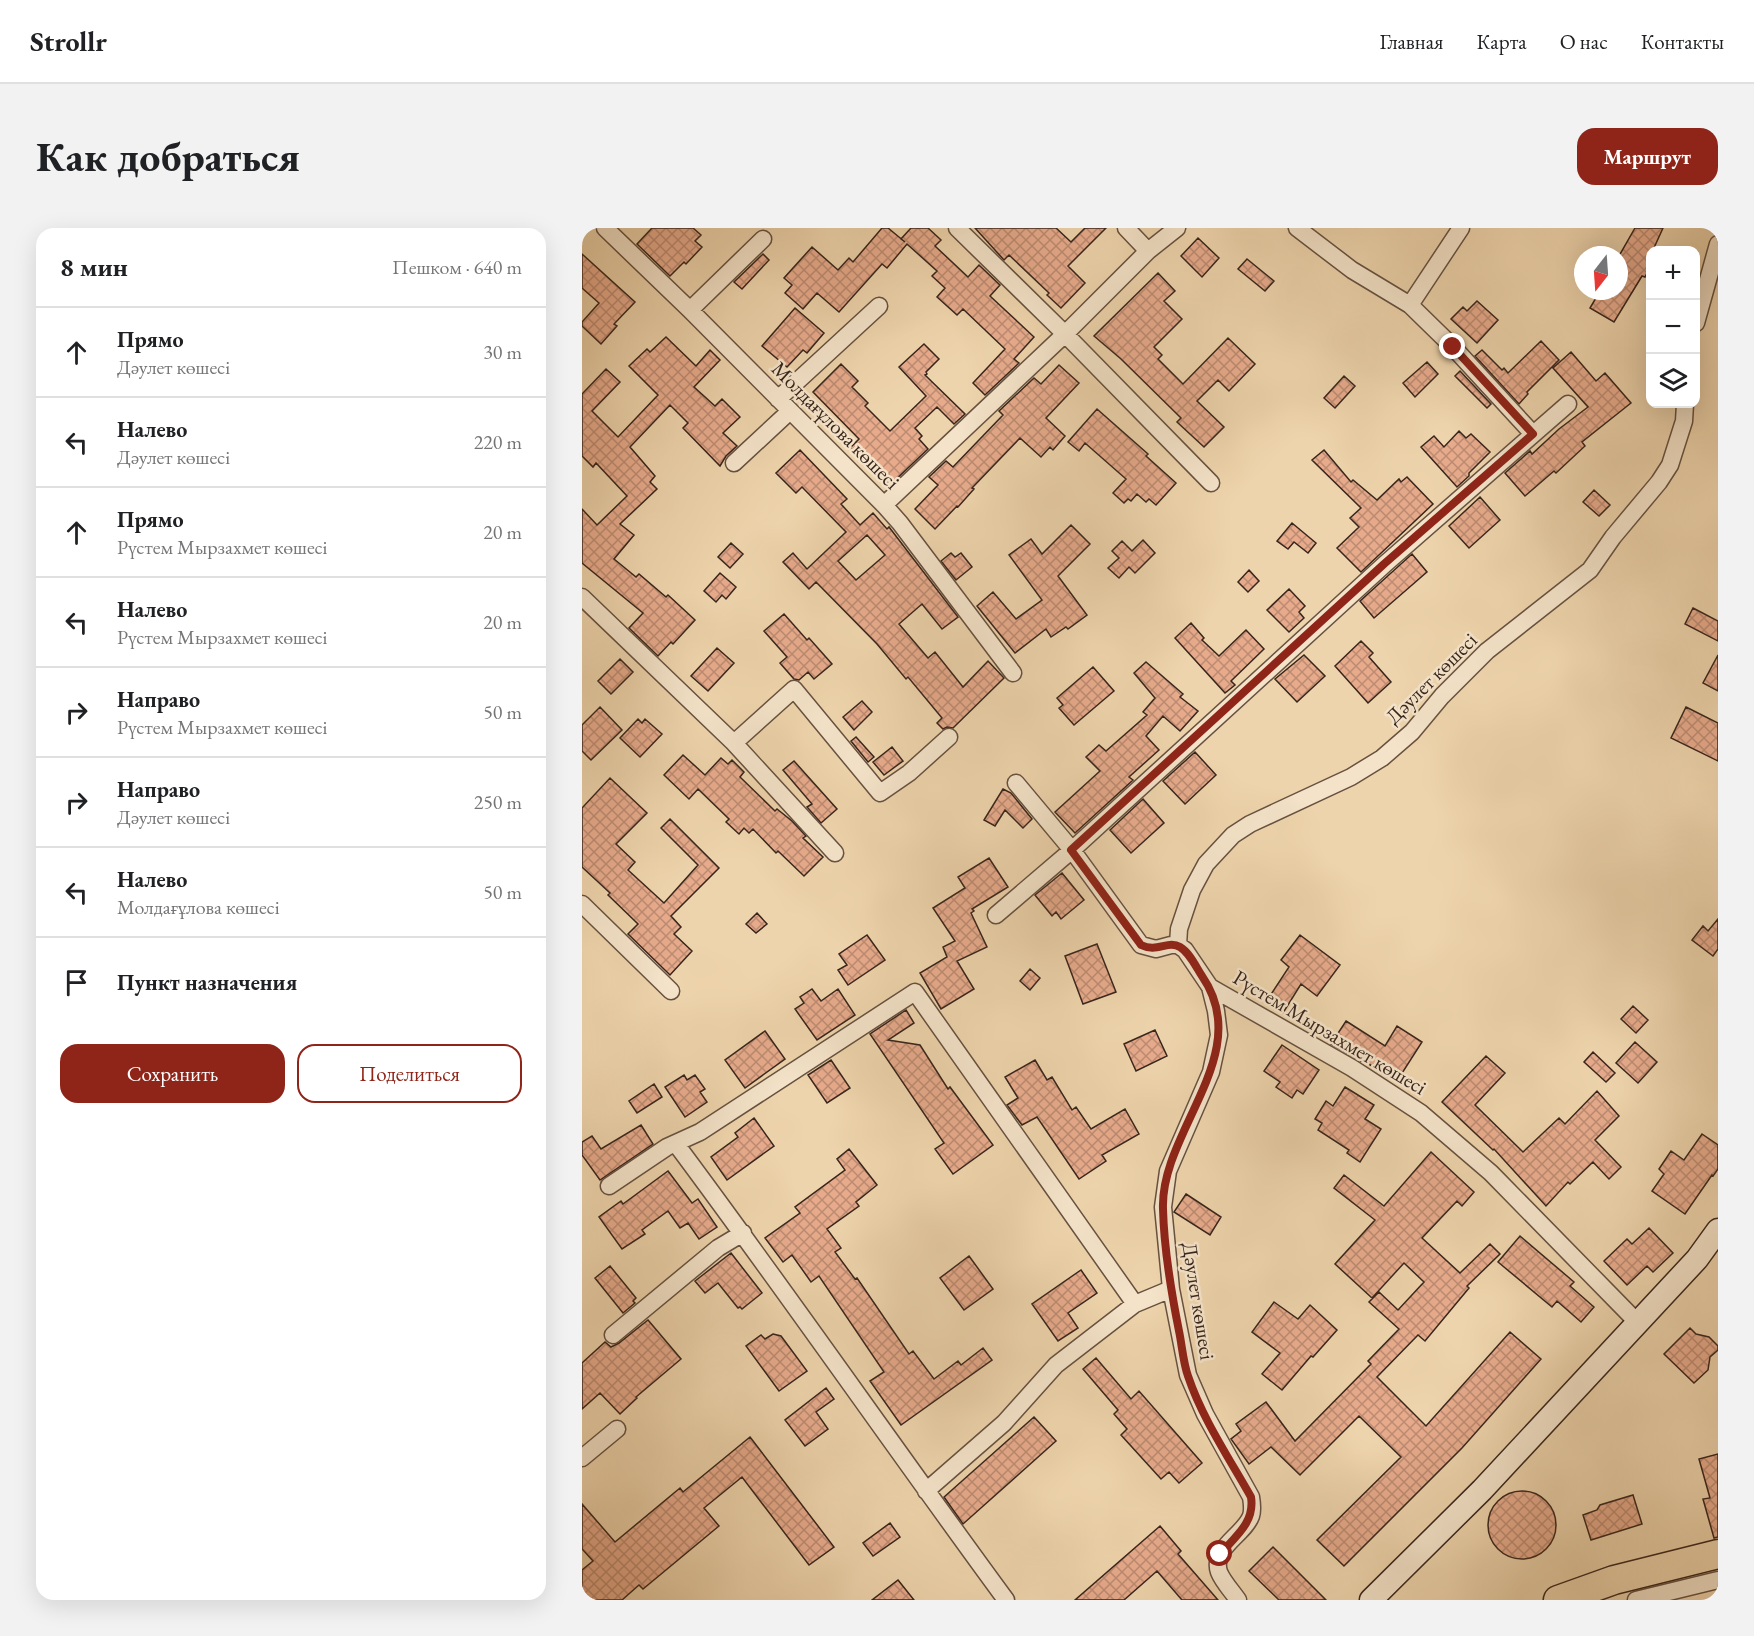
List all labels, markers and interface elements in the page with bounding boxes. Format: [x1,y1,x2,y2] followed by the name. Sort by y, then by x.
[30,23,107,59] text: Strollr
[1379,28,1443,55] text: Главная
[1476,28,1527,55] text: Карта
[1560,28,1608,55] text: О нас
[1641,28,1724,55] text: Контакты
[1577,128,1718,185] button: Маршрут
[36,129,300,184] text: Как добраться
[1574,246,1628,300] north arrow
[1646,246,1700,408] map controls
[1646,246,1700,300] button: +
[60,250,128,284] text: 8 мин
[392,254,522,280] text: Пешком · 640 m
[1646,300,1700,354] button: −
[117,325,184,354] text: Прямо
[1439,333,1465,359] route end
[60,336,93,369] icon: ahead
[483,339,522,365] text: 30 m
[117,354,230,380] text: Дәулет көшесі
[1646,354,1700,408] button: layers
[766,355,906,495] street label: Молдағұлова көшесі
[117,415,187,444] text: Налево
[60,426,93,459] icon: left
[474,429,522,455] text: 220 m
[117,444,230,470] text: Дәулет көшесі
[117,505,184,534] text: Прямо
[60,516,93,549] icon: ahead
[483,519,522,545] text: 20 m
[117,534,328,560] text: Рүстем Мырзахмет көшесі
[117,595,187,624] text: Налево
[60,606,93,639] icon: left
[483,609,522,635] text: 20 m
[117,624,328,650] text: Рүстем Мырзахмет көшесі
[1379,626,1483,730] street label: Дәулет көшесі
[117,685,200,714] text: Направо
[60,696,93,729] icon: right
[483,699,522,725] text: 50 m
[117,714,328,740] text: Рүстем Мырзахмет көшесі
[117,775,200,804] text: Направо
[60,786,93,819] icon: right
[474,789,522,815] text: 250 m
[117,804,230,830] text: Дәулет көшесі
[117,865,187,894] text: Налево
[60,876,93,909] icon: left
[483,879,522,905] text: 50 m
[117,894,280,920] text: Молдағұлова көшесі
[1228,964,1432,1100] street label: Рүстем Мырзахмет көшесі
[60,966,93,999] icon: arrive
[117,968,297,997] text: Пункт назначения
[60,1044,285,1103] button: Сохранить
[297,1044,522,1103] button: Поделиться
[1176,1240,1222,1362] street label: Дәулет көшесі
[1206,1540,1232,1566] route start

